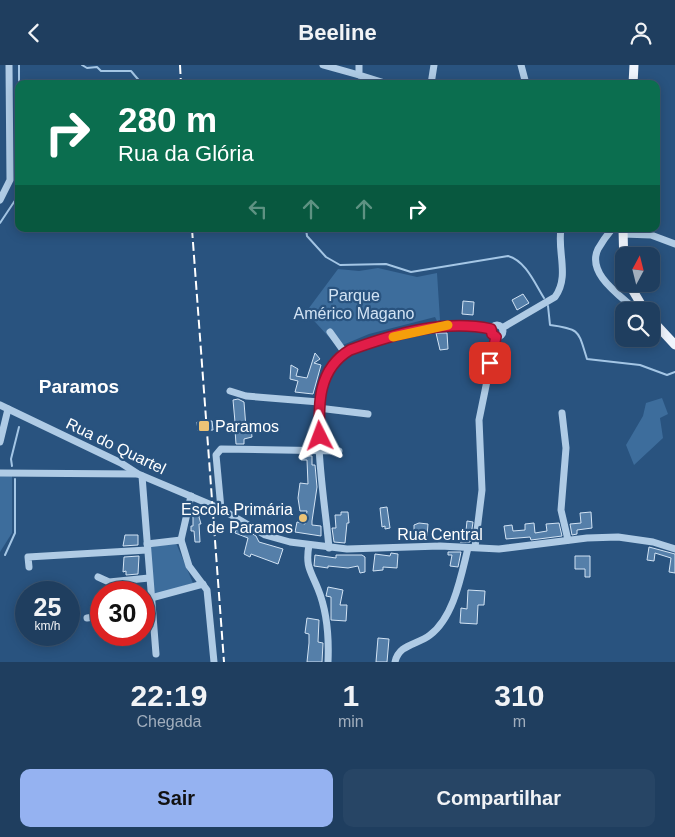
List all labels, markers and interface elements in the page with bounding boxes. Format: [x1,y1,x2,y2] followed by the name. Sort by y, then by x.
[20,19,48,47] icon: back
[627,19,655,47] icon: person
[298,20,377,45] text: Beeline
[35,100,100,165] icon: right
[118,100,217,139] text: 280 m
[118,141,254,166] text: Rua da Glória
[244,195,272,223] icon: left
[297,195,325,223] icon: ahead
[350,195,378,223] icon: ahead
[403,195,431,223] icon: right
[615,247,660,293] north arrow
[615,247,660,347] map controls
[294,287,415,322] park label: Parque Américo Magano
[615,302,660,347] button: search
[469,342,511,384] pin
[476,349,504,377] icon: arrive
[39,376,119,397] district label: Paramos
[293,409,345,461] position arrow
[64,415,168,477] street label: Rua do Quartel
[215,418,279,435] place label: Paramos
[197,419,211,433] marker: Paramos
[181,501,293,536] place label: Escola Primária de Paramos
[297,512,309,524] marker: Escola Primária de Paramos
[397,526,483,543] street label: Rua Central
[90,581,155,646] speed limit sign: 30
[34,593,61,621] text: 25
[34,619,61,633] text: km/h
[131,679,207,712] text: 22:19
[342,679,359,712] text: 1
[494,679,544,712] text: 310
[136,713,201,730] text: Chegada
[338,713,364,730] text: min
[513,713,526,730] text: m
[20,769,333,827] button: Sair
[343,769,655,827] button: Compartilhar

